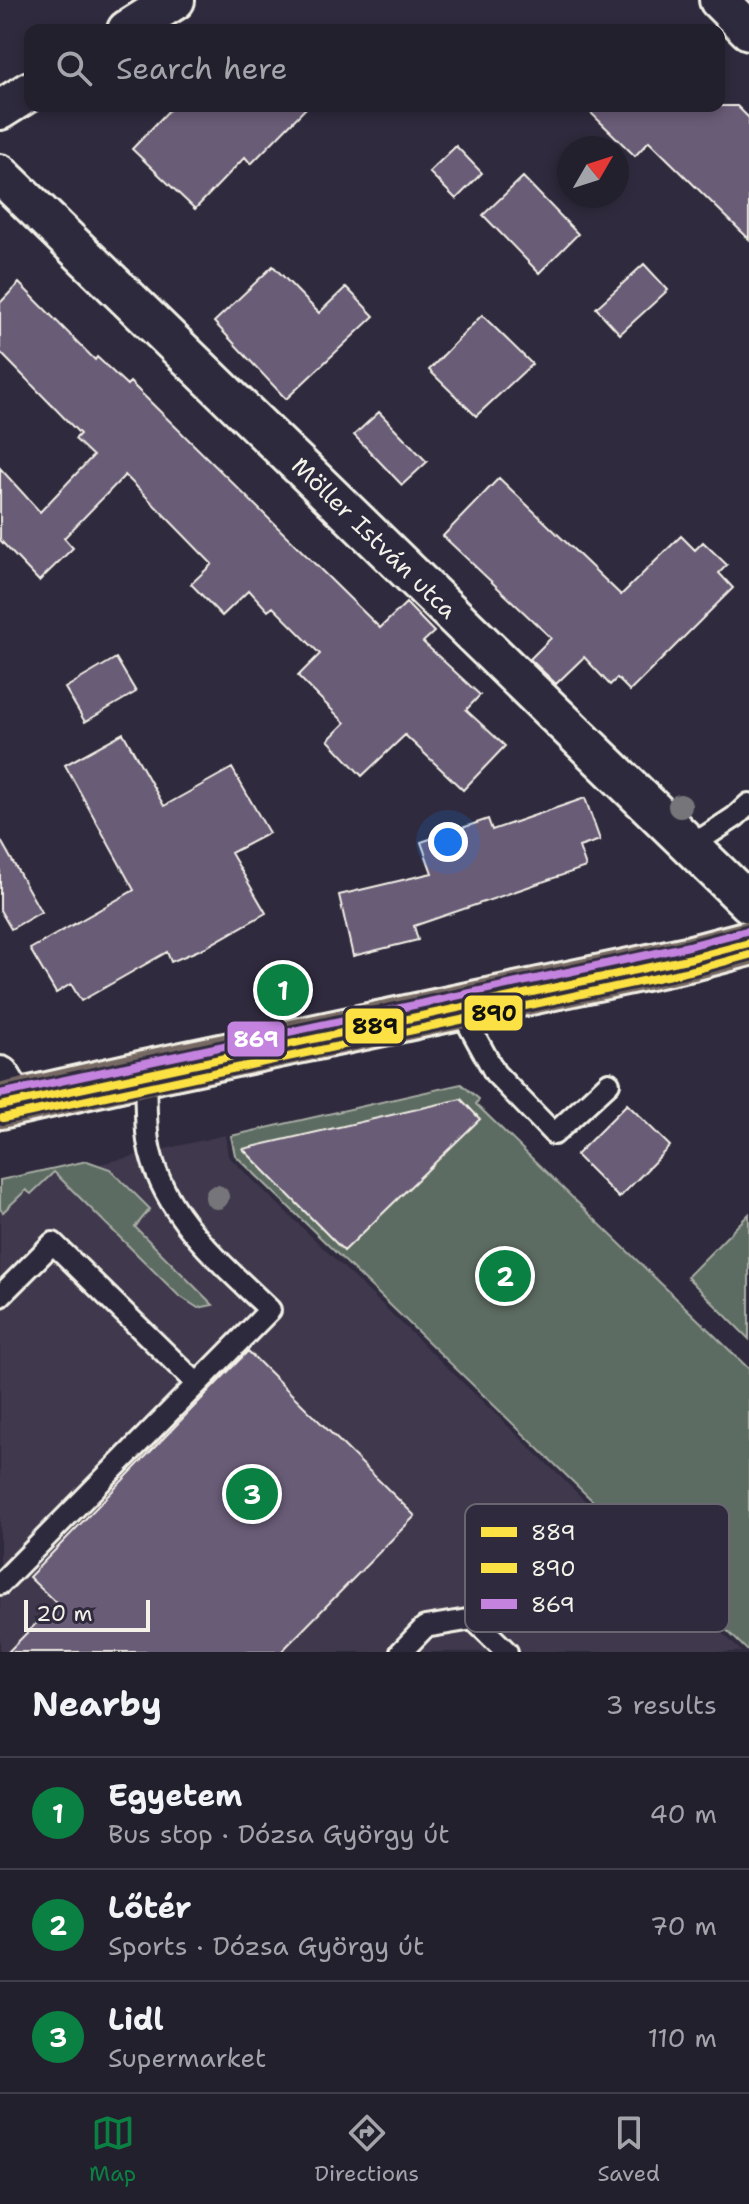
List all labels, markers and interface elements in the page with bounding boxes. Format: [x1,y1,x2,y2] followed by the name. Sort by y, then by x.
[24,24,725,112] search box
[52,46,96,90] icon: search
[116,48,287,89] text: Search here
[557,136,629,208] north arrow
[284,450,464,626] street label: Möller István utca
[428,822,468,862] your location
[257,960,309,1020] pin: 1
[463,994,524,1032] line badge: 890
[471,999,517,1028] text: 890
[344,1007,405,1045] line badge: 889
[352,1012,398,1041] text: 889
[226,1020,286,1058] line badge: 869
[233,1025,279,1054] text: 869
[479,1246,531,1306] pin: 2
[226,1464,278,1524] pin: 3
[465,1504,729,1632] legend
[531,1518,576,1547] text: 889
[531,1554,576,1583] text: 890
[531,1590,575,1619] text: 869
[24,1596,150,1632] scale bar
[36,1599,93,1628] text: 20 m
[32,1681,162,1727] text: Nearby
[605,1687,717,1722] text: 3 results
[108,1775,242,1816] text: Egyetem
[52,1796,64,1831] text: 1
[650,1796,717,1831] text: 40 m
[108,1816,450,1851] text: Bus stop · Dózsa György út
[108,1887,191,1928] text: Lőtér
[49,1908,67,1943] text: 2
[650,1908,717,1943] text: 70 m
[108,1928,424,1963] text: Sports · Dózsa György út
[108,1999,164,2040] text: Lidl
[49,2020,67,2055] text: 3
[647,2020,717,2055] text: 110 m
[108,2040,266,2075] text: Supermarket
[89,2111,136,2188] tab: Map
[314,2111,419,2188] tab: Directions
[597,2111,660,2188] tab: Saved

